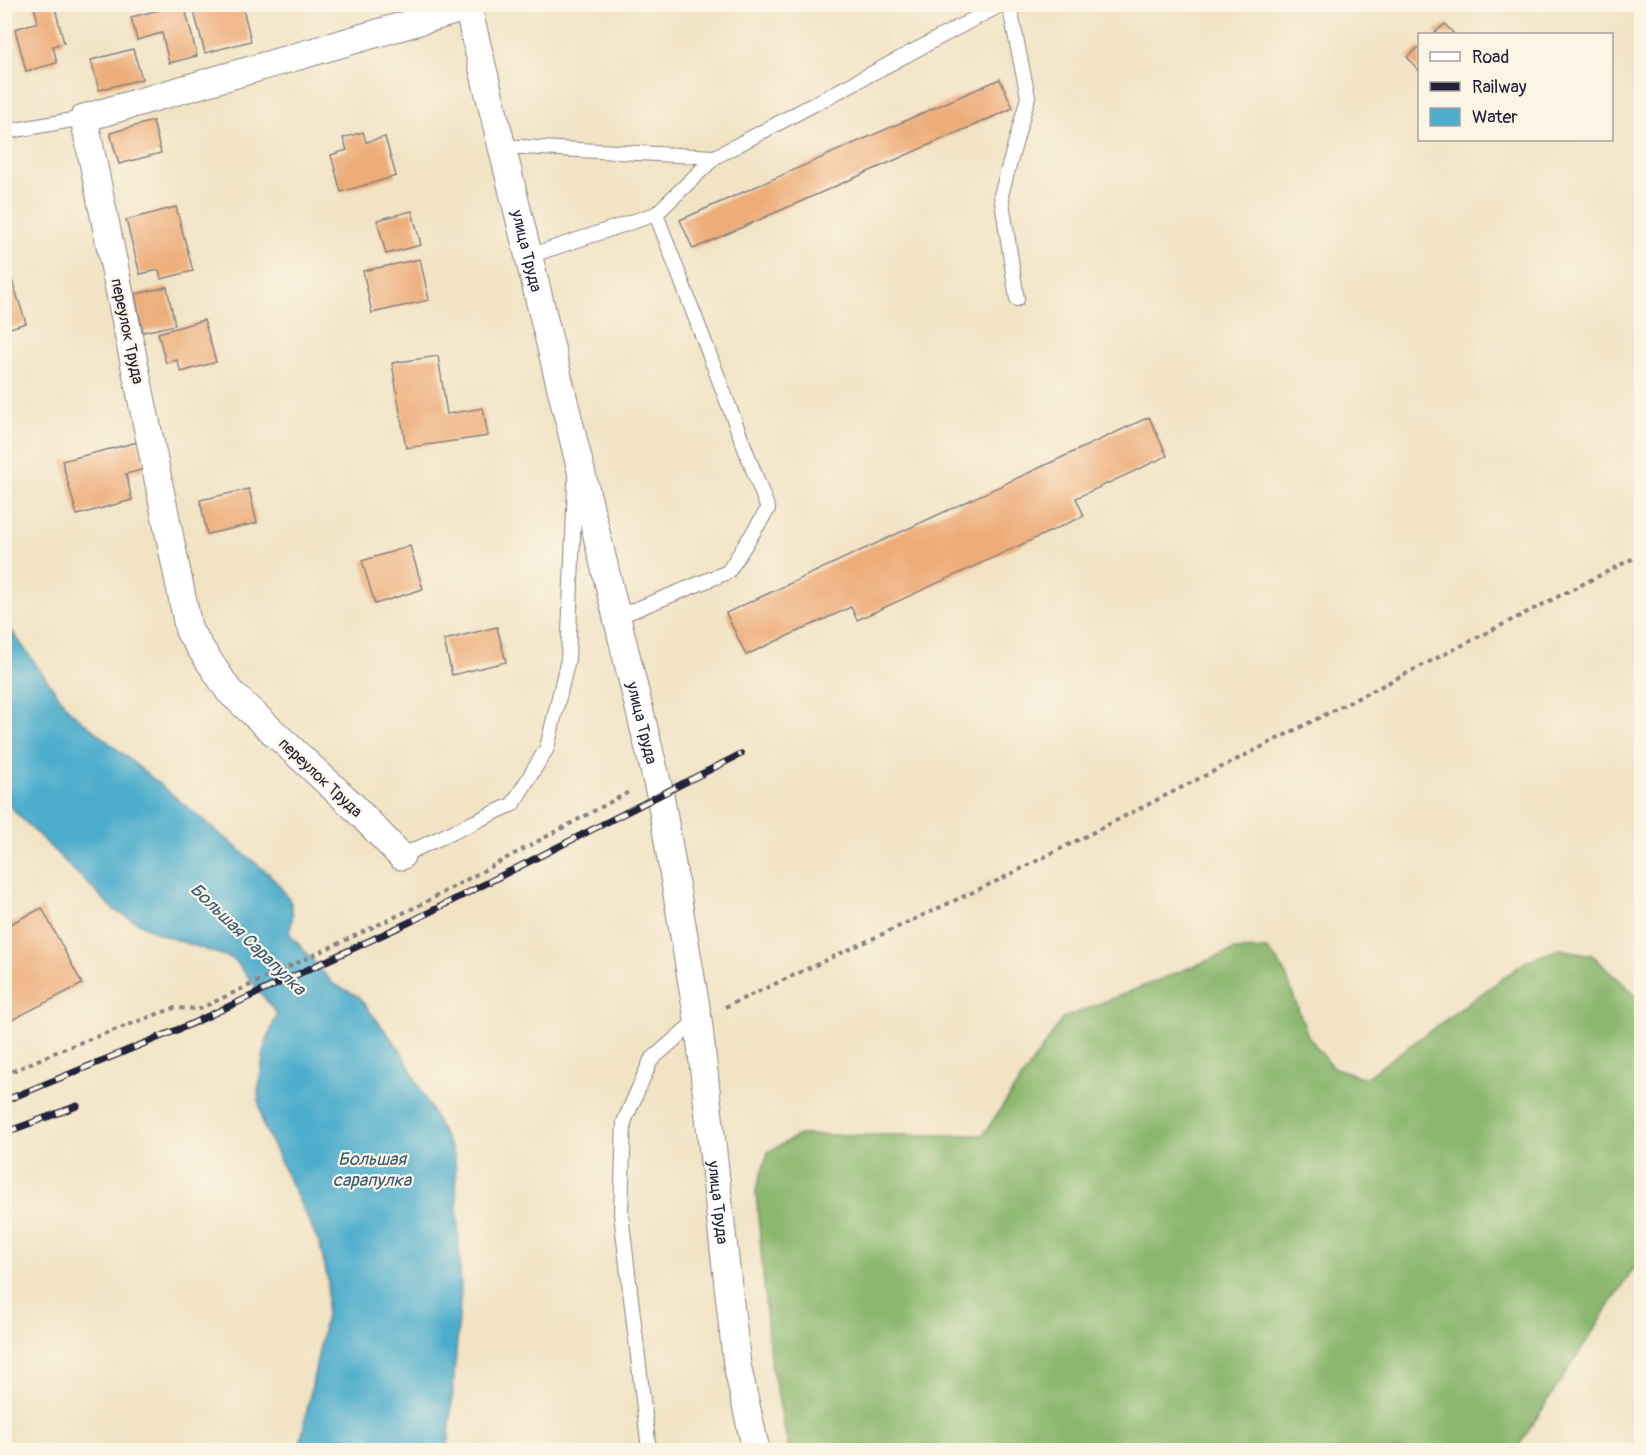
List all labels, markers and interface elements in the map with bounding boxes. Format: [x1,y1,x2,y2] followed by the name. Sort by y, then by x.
[1418,33,1613,141] legend
[1472,46,1509,69] text: Road
[1472,76,1527,99] text: Railway
[1472,106,1518,129] text: Water
[506,207,546,294] street label: улица Труда
[106,277,148,386] street label: переулок Труда
[622,679,661,766] street label: улица Труда
[274,734,366,822] street label: переулок Труда
[185,878,311,1002] water label: Большая Сарапулка
[333,1148,413,1192] water label: Большая сарапулка
[703,1159,732,1245] street label: улица Труда

